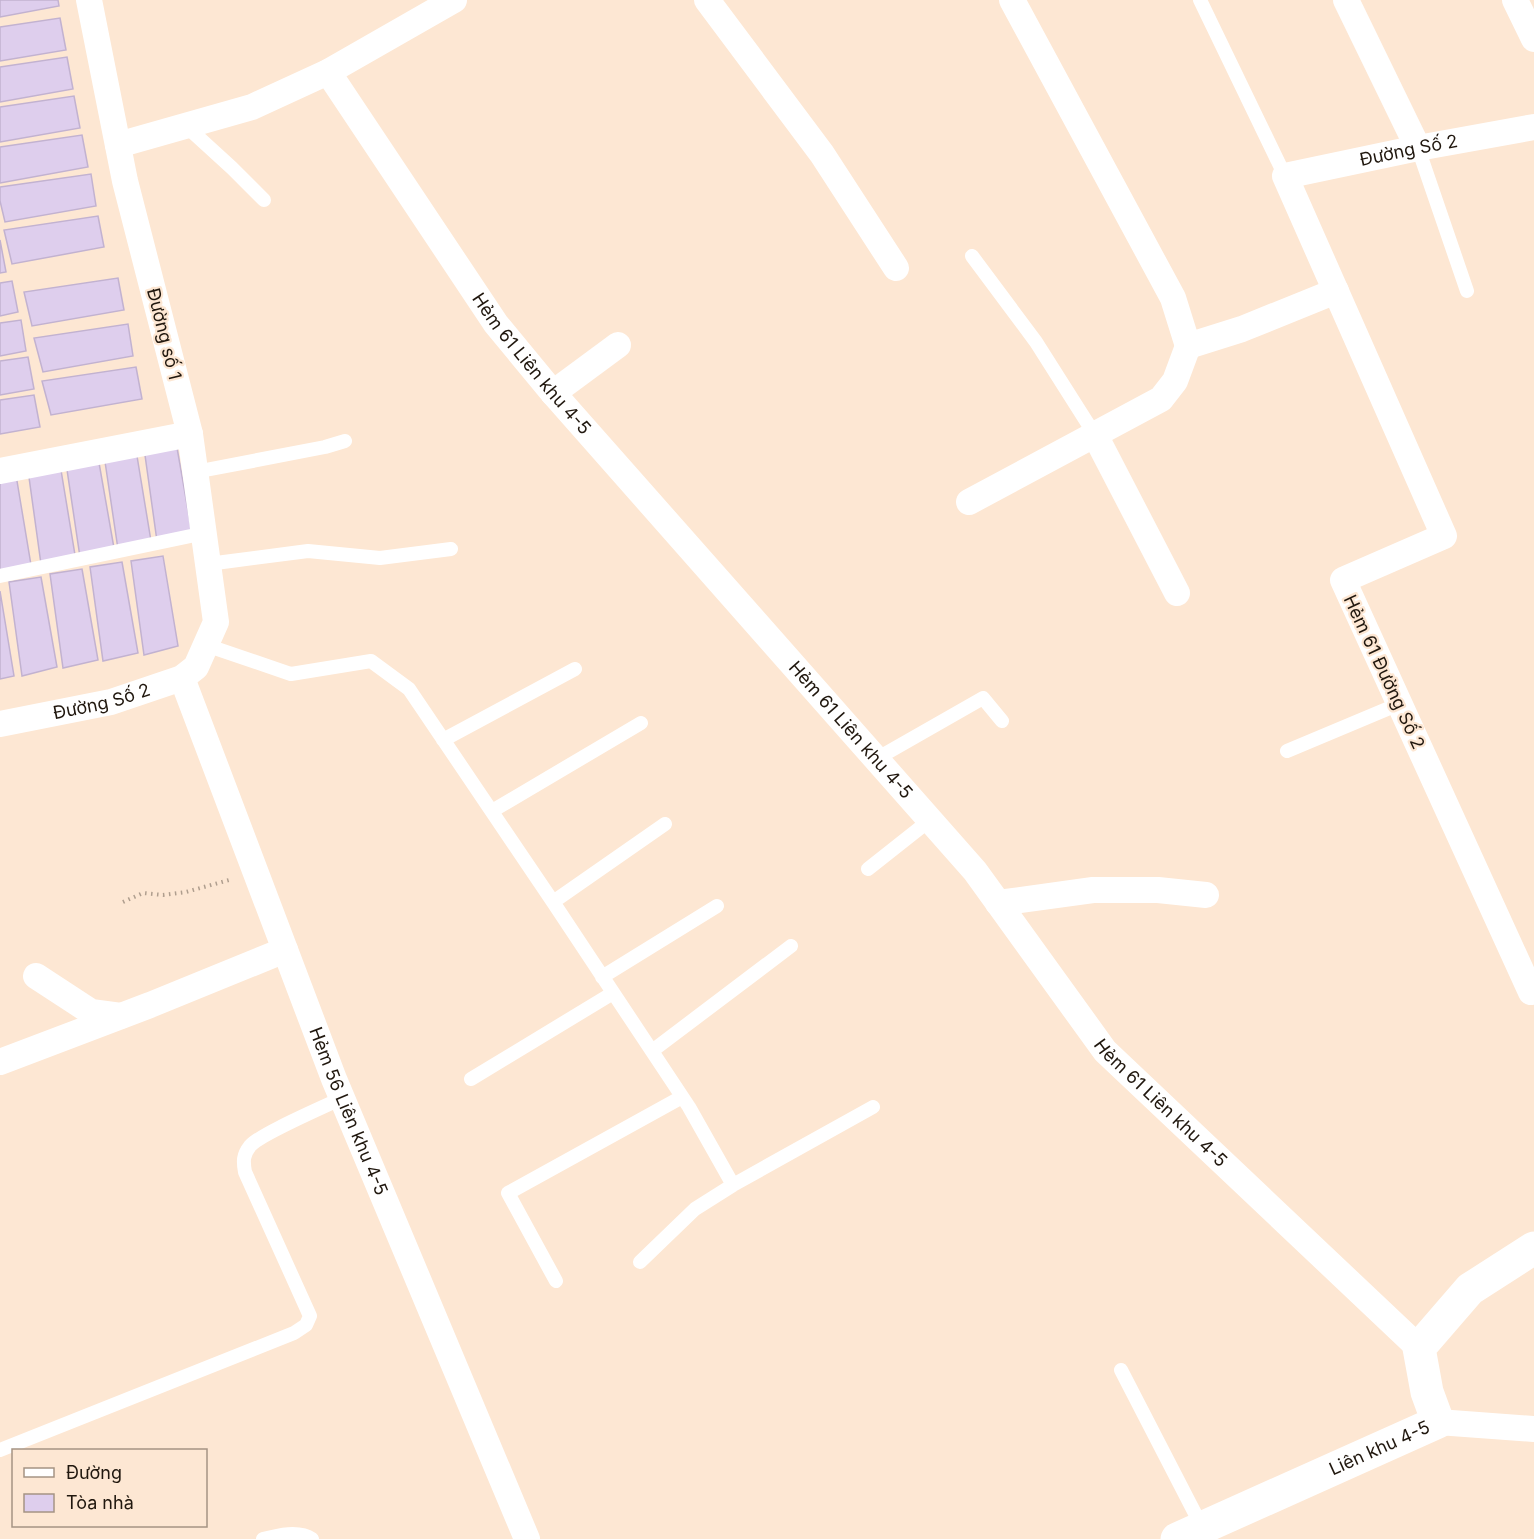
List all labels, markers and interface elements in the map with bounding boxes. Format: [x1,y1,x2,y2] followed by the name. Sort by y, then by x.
[1358,130,1459,170] street label: Đường Số 2
[143,286,186,382] street label: Đường số 1
[468,289,595,438] street label: Hẻm 61 Liên khu 4-5
[1340,591,1429,752] street label: Hẻm 61 Đường Số 2
[785,657,917,803] street label: Hẻm 61 Liên khu 4-5
[51,679,153,723] street label: Đường Số 2
[305,1024,393,1198] street label: Hẻm 56 Liên khu 4-5
[1090,1035,1232,1171] street label: Hẻm 61 Liên khu 4-5
[1326,1416,1433,1479] street label: Liên khu 4-5
[12,1449,207,1527] legend
[66,1462,122,1483] text: Đường
[66,1492,134,1513] text: Tòa nhà

